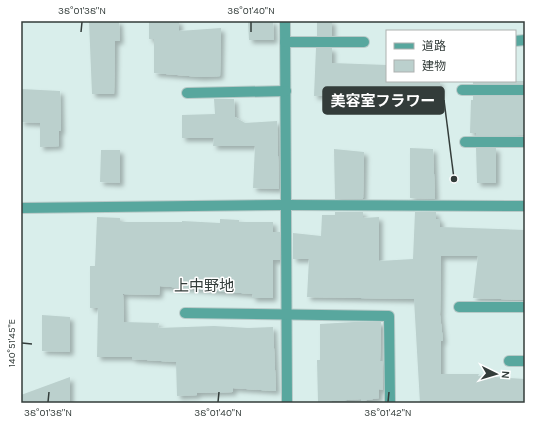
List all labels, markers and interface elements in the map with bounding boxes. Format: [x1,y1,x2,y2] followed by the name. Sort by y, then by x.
[58,5,106,17] text: 38°01'38"N
[227,5,275,17] text: 38°01'40"N
[386,30,516,82] legend
[422,39,446,53] text: 道路
[422,59,446,73] text: 建物
[323,87,444,114] callout: 美容室フラワー
[330,92,436,110] text: 美容室フラワー
[174,277,234,295] district label: 上中野地
[6,319,18,367] text: 140°51'45"E
[476,354,516,394] north arrow
[499,370,512,379] text: N
[24,407,72,419] text: 38°01'38"N
[194,407,242,419] text: 38°01'40"N
[364,407,412,419] text: 38°01'42"N

